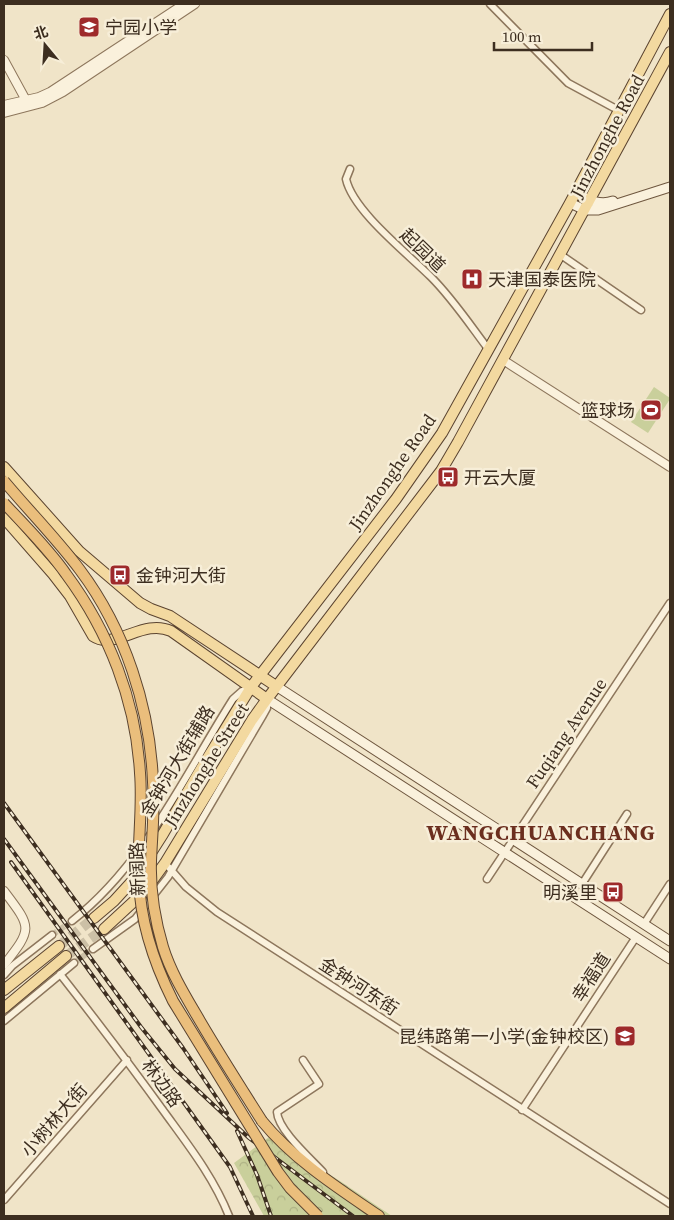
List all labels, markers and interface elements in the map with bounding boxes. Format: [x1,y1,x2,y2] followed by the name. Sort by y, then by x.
[77,15,101,39] school or university icon: 宁园小学
[105,15,177,40] place label: 宁园小学
[20,20,70,70] north arrow
[494,20,592,52] scale bar
[31,21,51,44] text: 北
[502,26,542,47] text: 100 m
[563,70,650,203] street label: Jinzhonghe Road
[395,222,451,278] street label: 起园道
[460,267,484,291] hospital icon: 天津国泰医院
[488,267,596,292] place label: 天津国泰医院
[581,398,635,423] place label: 篮球场
[639,398,663,422] sports icon: 篮球场
[342,409,441,536] street label: Jinzhonghe Road
[436,465,460,489] bus stop icon: 开云大厦
[464,465,536,490] place label: 开云大厦
[108,563,132,587] bus stop icon: 金钟河大街
[136,563,226,588] place label: 金钟河大街
[520,673,612,793] street label: Fuqiang Avenue
[157,698,254,833] street label: Jinzhonghe Street
[134,701,220,821] street label: 金钟河大街辅路
[426,817,656,847] district label: WANGCHUANCHANG
[124,842,150,896] street label: 新阔路
[543,880,597,905] place label: 明溪里
[601,880,625,904] bus stop icon: 明溪里
[566,948,616,1006] street label: 幸福道
[314,951,404,1021] street label: 金钟河东街
[399,1024,609,1049] place label: 昆纬路第一小学(金钟校区)
[613,1024,637,1048] school or university icon: 昆纬路第一小学(金钟校区)
[136,1054,188,1112] street label: 林边路
[15,1078,93,1162] street label: 小树林大街

